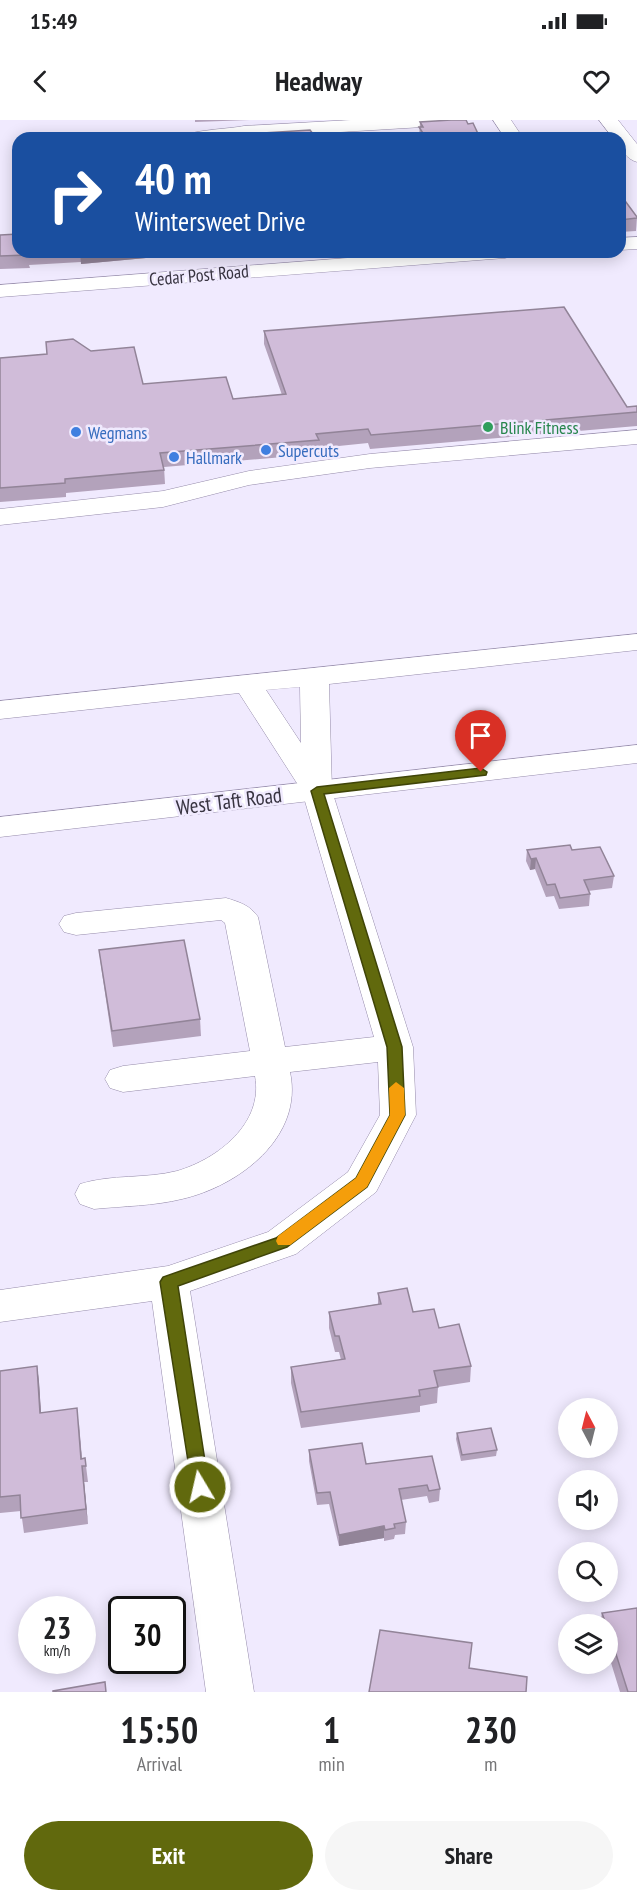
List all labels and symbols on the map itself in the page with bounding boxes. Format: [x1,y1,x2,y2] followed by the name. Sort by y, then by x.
[148,259,250,291] street label: Cedar Post Road
[500,416,579,439] place label: Blink Fitness
[481,420,495,434] marker: Blink Fitness
[88,421,147,444] place label: Wegmans
[69,425,83,439] marker: Wegmans
[278,439,339,462] place label: Supercuts
[259,443,273,457] marker: Supercuts
[186,446,242,469] place label: Hallmark
[167,450,181,464] marker: Hallmark
[455,710,506,772] pin
[175,781,283,821] street label: West Taft Road
[558,1398,618,1458] north arrow
[168,1455,232,1519] position arrow
[108,1596,186,1674] speed limit sign: 30

